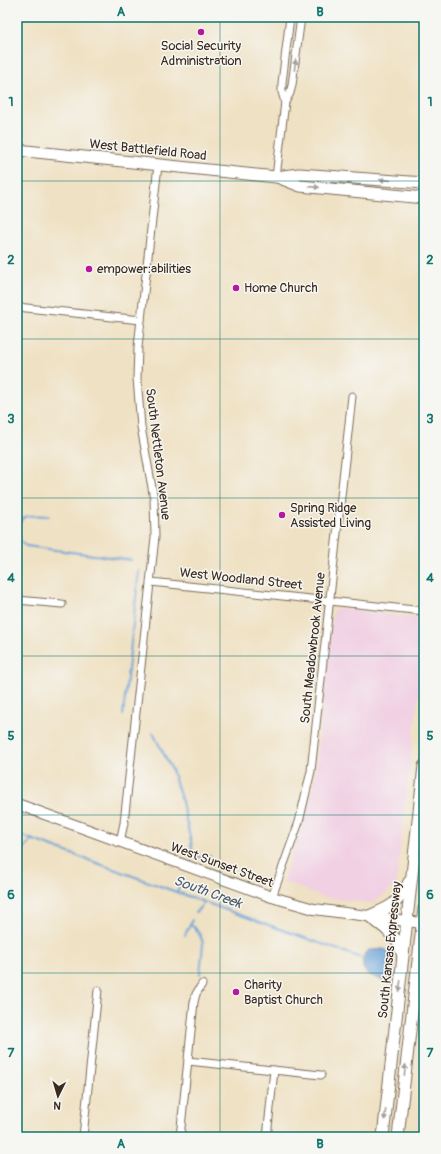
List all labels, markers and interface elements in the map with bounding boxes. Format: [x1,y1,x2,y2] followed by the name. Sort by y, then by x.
[117,4,126,20] text: A
[316,4,324,20] text: B
[196,27,206,37] marker: Social Security Administration
[160,38,242,69] place label: Social Security Administration
[291,59,298,71] one-way arrow
[8,94,14,110] text: 1
[427,94,433,110] text: 1
[89,136,207,164] street label: West Battlefield Road
[379,176,391,183] one-way arrow
[308,184,320,191] one-way arrow
[7,252,15,268] text: 2
[426,252,434,268] text: 2
[97,261,191,277] place label: empower:abilities
[84,264,94,274] marker: empower:abilities
[244,280,318,296] place label: Home Church
[231,283,241,293] marker: Home Church
[142,387,174,521] street label: South Nettleton Avenue
[7,411,15,427] text: 3
[426,411,434,427] text: 3
[290,500,371,531] place label: Spring Ridge Assisted Living
[277,510,287,520] marker: Spring Ridge Assisted Living
[179,565,304,593] street label: West Woodland Street
[7,570,15,586] text: 4
[426,570,434,586] text: 4
[297,571,329,724] street label: South Meadowbrook Avenue
[7,728,15,744] text: 5
[426,728,434,744] text: 5
[168,839,276,891] street label: West Sunset Street
[172,872,245,913] water label: South Creek
[375,880,405,1019] street label: South Kansas Expressway
[7,887,15,903] text: 6
[426,887,434,903] text: 6
[244,977,323,1008] place label: Charity Baptist Church
[397,980,403,992] one-way arrow
[231,987,241,997] marker: Charity Baptist Church
[8,1045,15,1061] text: 7
[427,1045,434,1061] text: 7
[402,1064,408,1076] one-way arrow
[38,1076,78,1116] north arrow
[52,1099,61,1112] text: N
[382,1109,389,1121] one-way arrow
[117,1136,126,1152] text: A
[316,1136,324,1152] text: B

